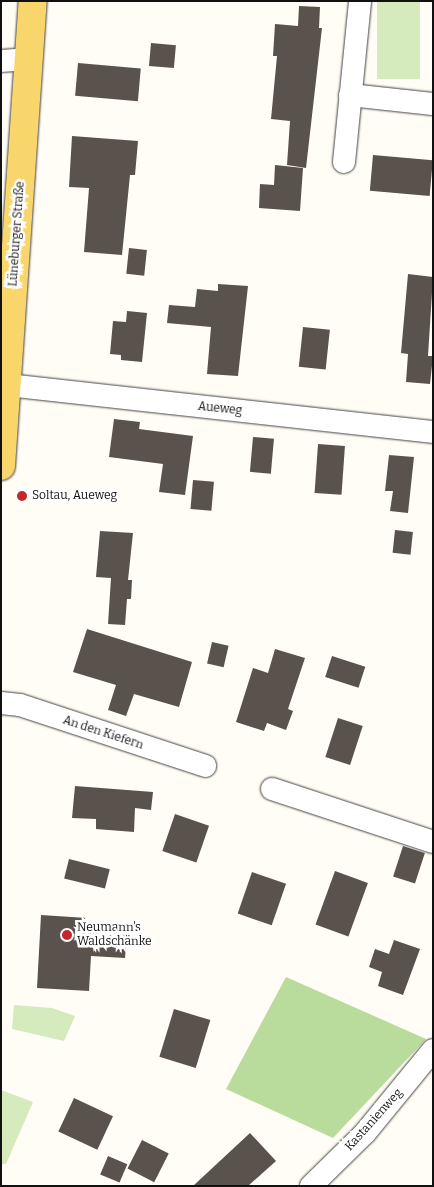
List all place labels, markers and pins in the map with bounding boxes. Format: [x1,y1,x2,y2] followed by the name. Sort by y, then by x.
[32,489,117,503] place label: Soltau, Aueweg
[16,490,28,502] marker: Soltau, Aueweg
[77,921,152,949] place label: Neumann's Waldschänke
[61,929,73,941] marker: Neumann's Waldschänke

